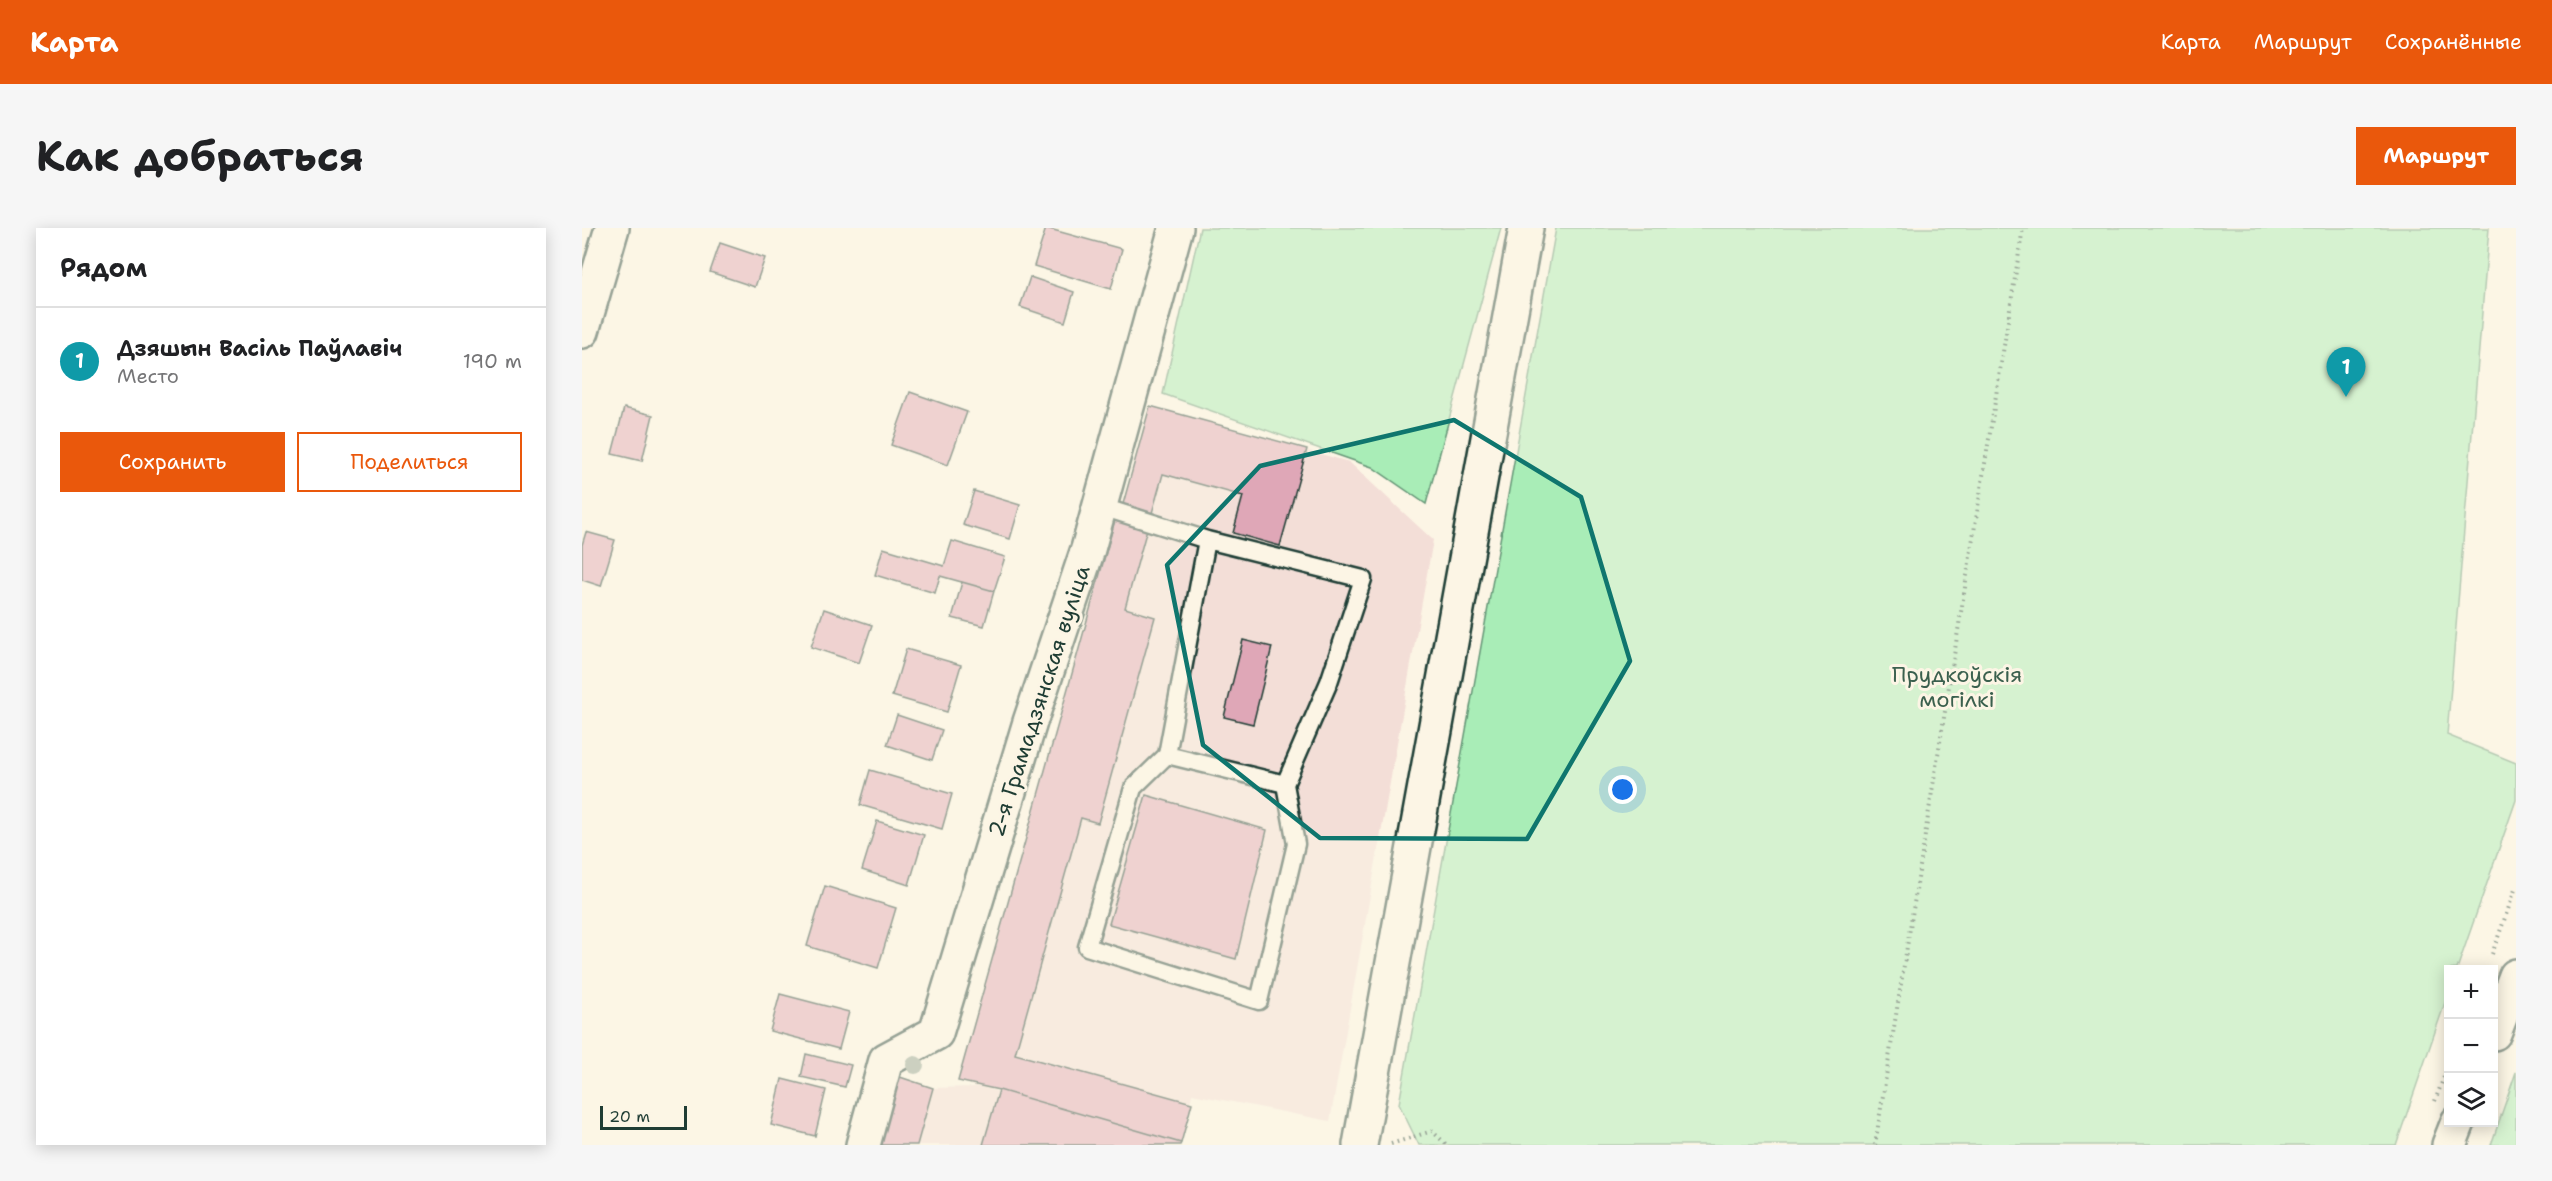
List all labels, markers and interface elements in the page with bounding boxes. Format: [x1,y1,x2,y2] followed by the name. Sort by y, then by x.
[30,23,119,61] text: Карта
[2161,28,2221,56] text: Карта
[2254,28,2352,56] text: Маршрут
[2385,28,2522,56] text: Сохранённые
[2356,127,2516,185] button: Маршрут
[36,128,364,184] text: Как добраться
[60,250,147,285] text: Рядом
[117,334,402,363] text: Дзяшын Васіль Паўлавіч
[75,348,84,374] text: 1
[463,348,522,374] text: 190 m
[2326,348,2366,397] pin: 1
[117,363,179,389] text: Место
[60,432,285,492] button: Сохранить
[297,432,522,492] button: Поделиться
[981,561,1097,841] street label: 2-я Грамадзянская вуліца
[1892,660,2022,714] park label: Прудкоўскія могілкі
[1608,775,1637,804] your location
[2444,965,2498,1127] map controls
[2444,965,2498,1019] button: +
[2444,1019,2498,1073] button: −
[2444,1073,2498,1127] button: layers
[600,1103,687,1130] scale bar
[609,1106,650,1127] text: 20 m

